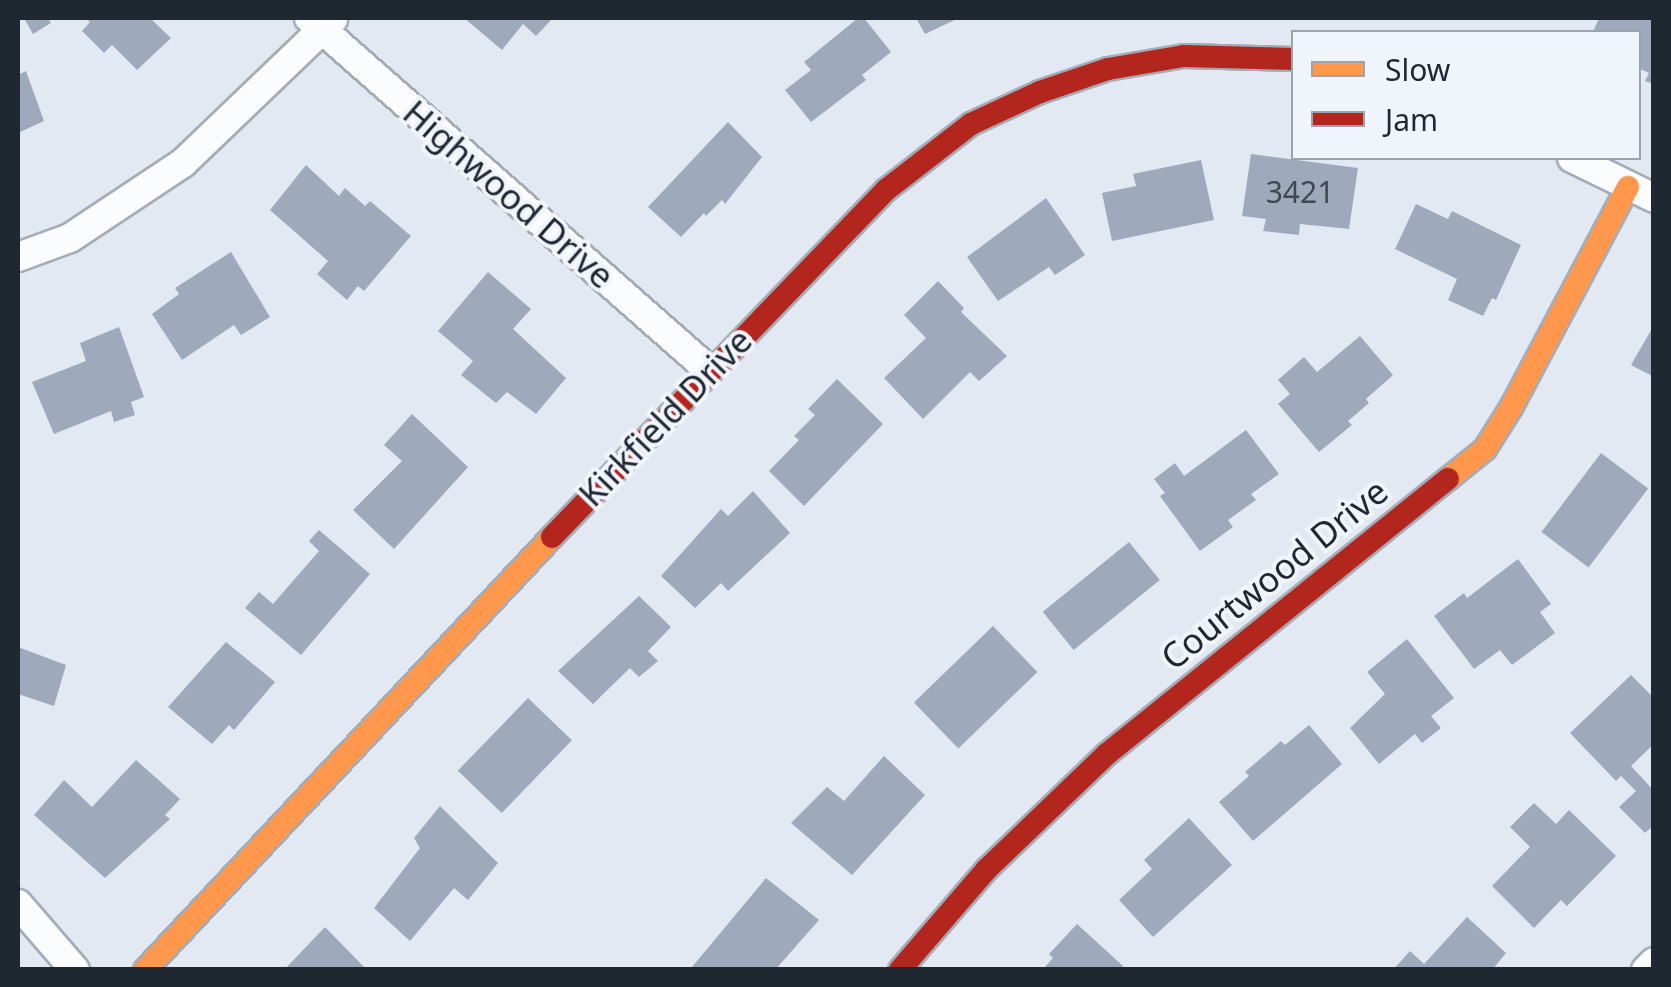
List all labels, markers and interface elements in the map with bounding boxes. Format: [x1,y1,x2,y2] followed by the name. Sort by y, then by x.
[1291,30,1641,160] legend
[1385,49,1450,90] text: Slow
[395,91,623,297] street label: Highwood Drive
[1385,99,1438,140] text: Jam
[1266,174,1334,210] house number: 3421
[570,319,760,515] street label: Kirkfield Drive
[1152,470,1396,678] street label: Courtwood Drive

